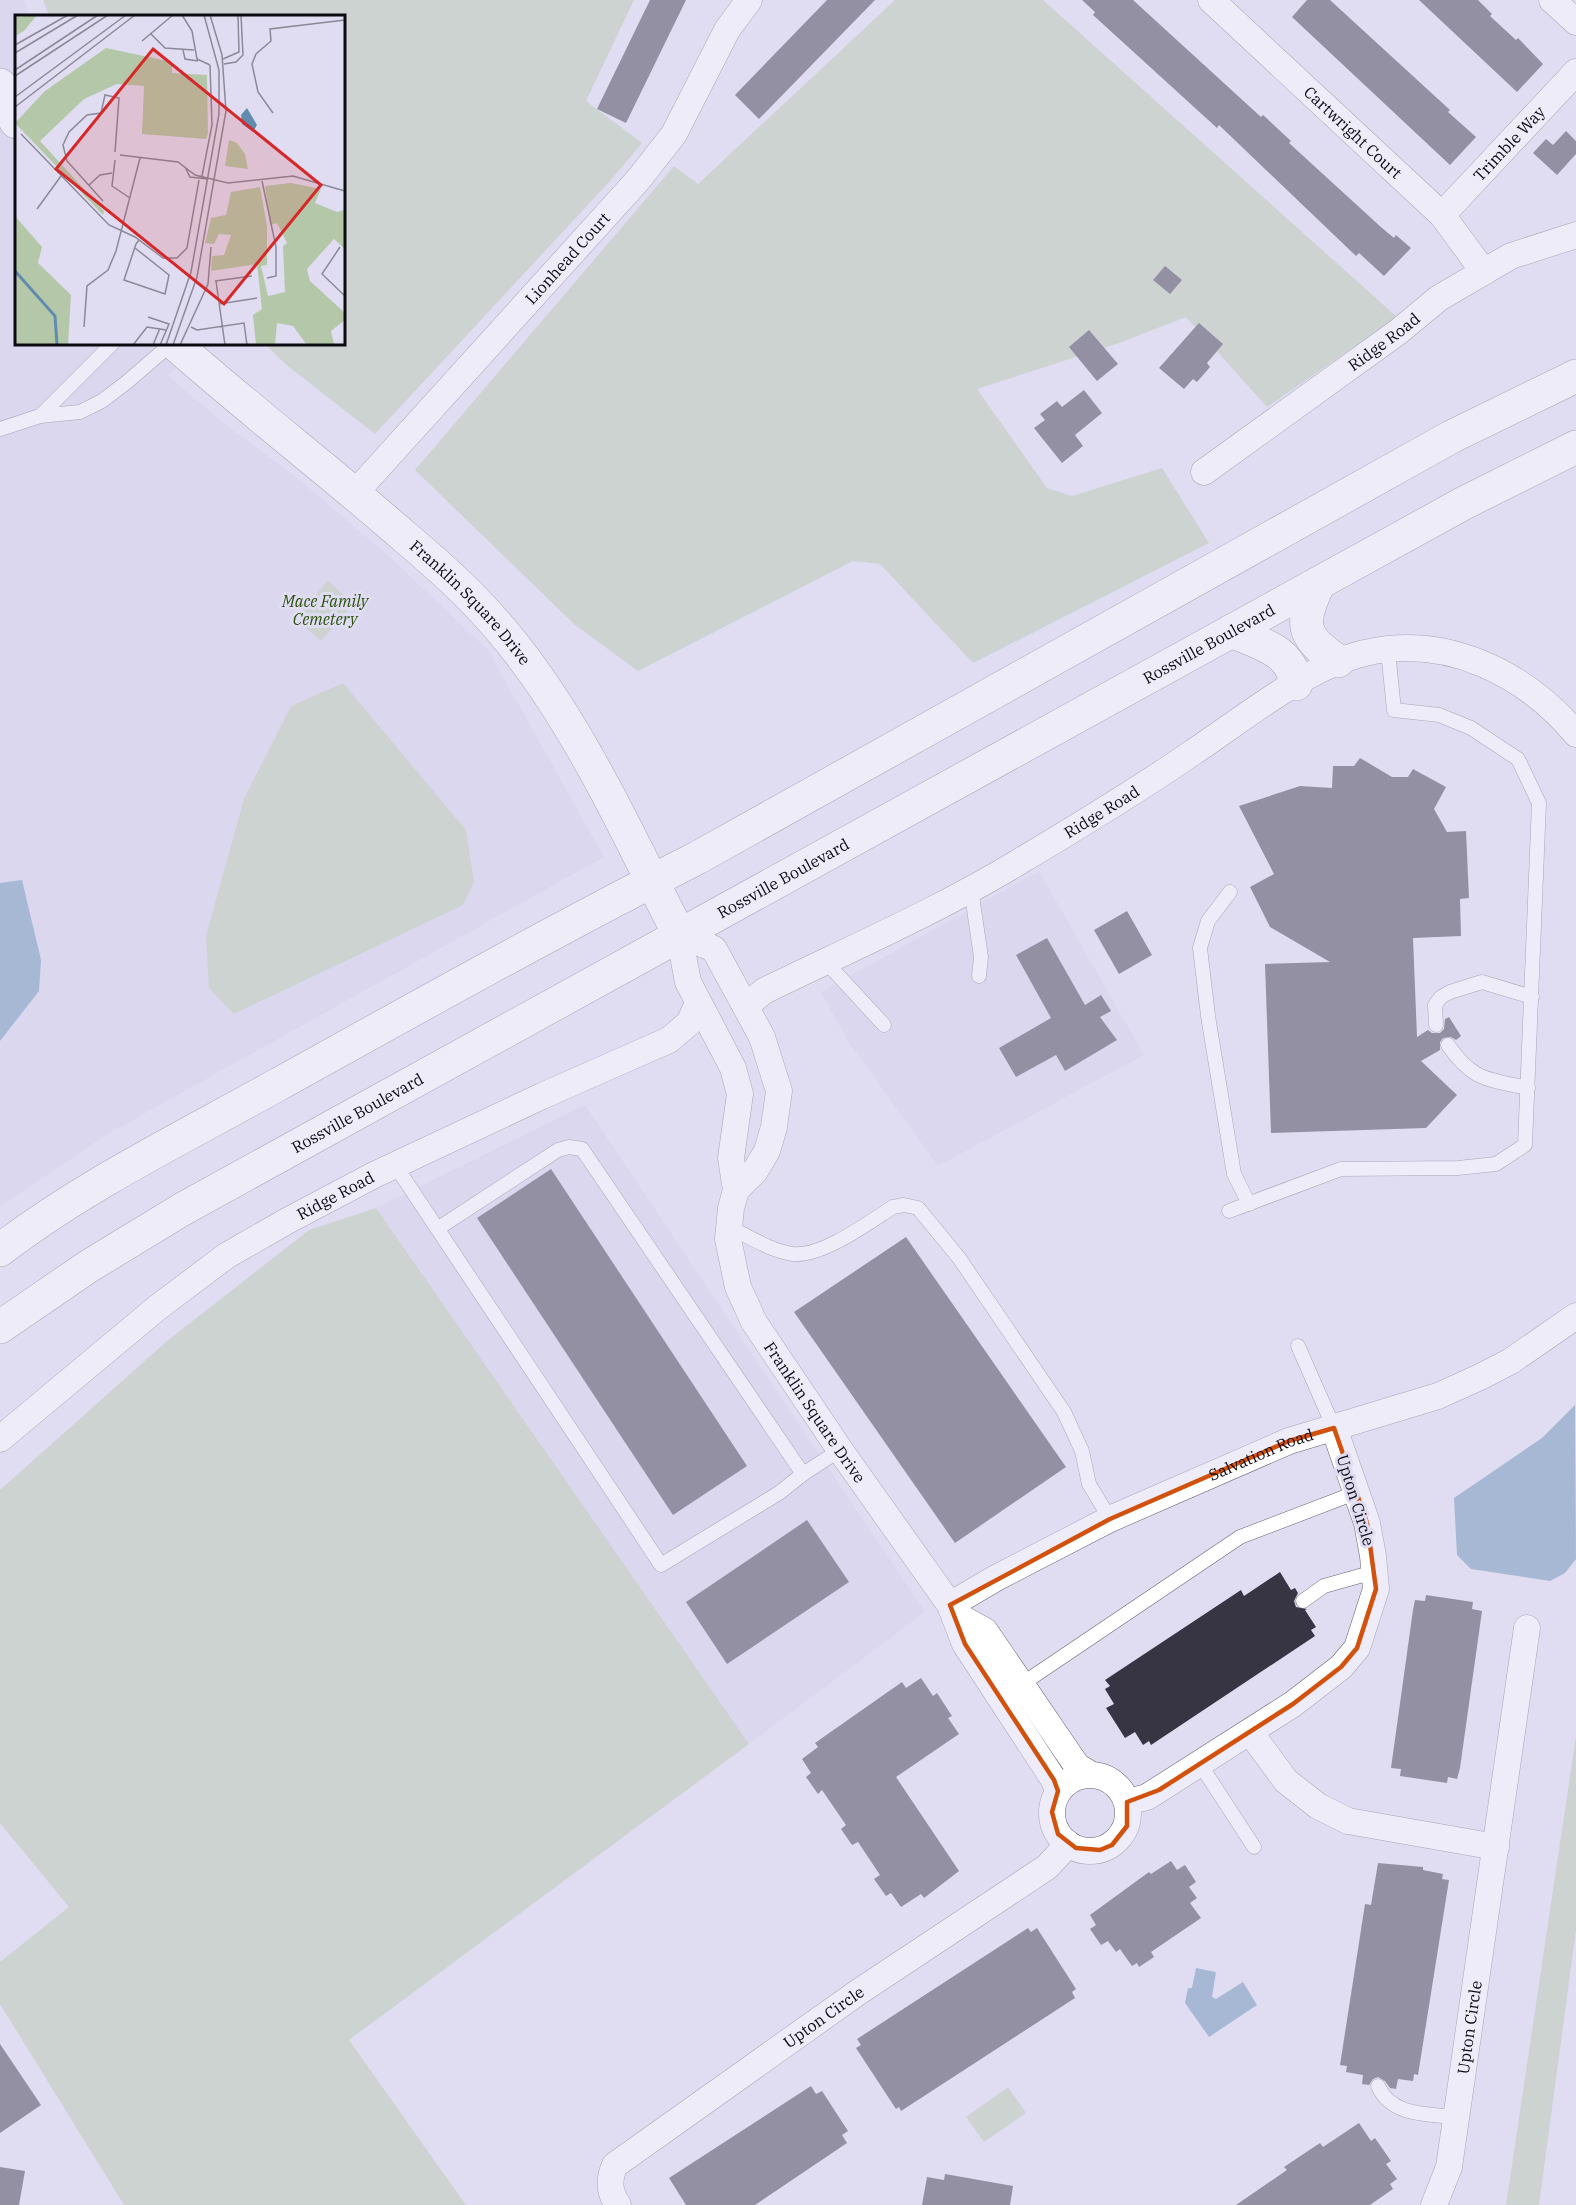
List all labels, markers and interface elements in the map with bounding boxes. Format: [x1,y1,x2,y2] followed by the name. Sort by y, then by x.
[15,15,345,345] inset map
[1300,82,1406,183] street label: Cartwright Court
[1469,101,1549,185] street label: Trimble Way
[521,208,614,308] street label: Lionhead Court
[1344,308,1424,375] street label: Ridge Road
[406,536,535,669] street label: Franklin Square Drive
[281,591,370,629] park label: Mace Family Cemetery
[1139,599,1278,688] street label: Rossville Boulevard
[1060,781,1143,843] street label: Ridge Road
[714,834,853,923] street label: Rossville Boulevard
[288,1068,427,1157] street label: Rossville Boulevard
[293,1167,378,1224] street label: Ridge Road
[760,1338,870,1487] street label: Franklin Square Drive
[1205,1424,1316,1485] street label: Salvation Road
[1333,1452,1379,1548] street label: Upton Circle
[1453,1979,1486,2075] street label: Upton Circle
[779,1981,868,2052] street label: Upton Circle

